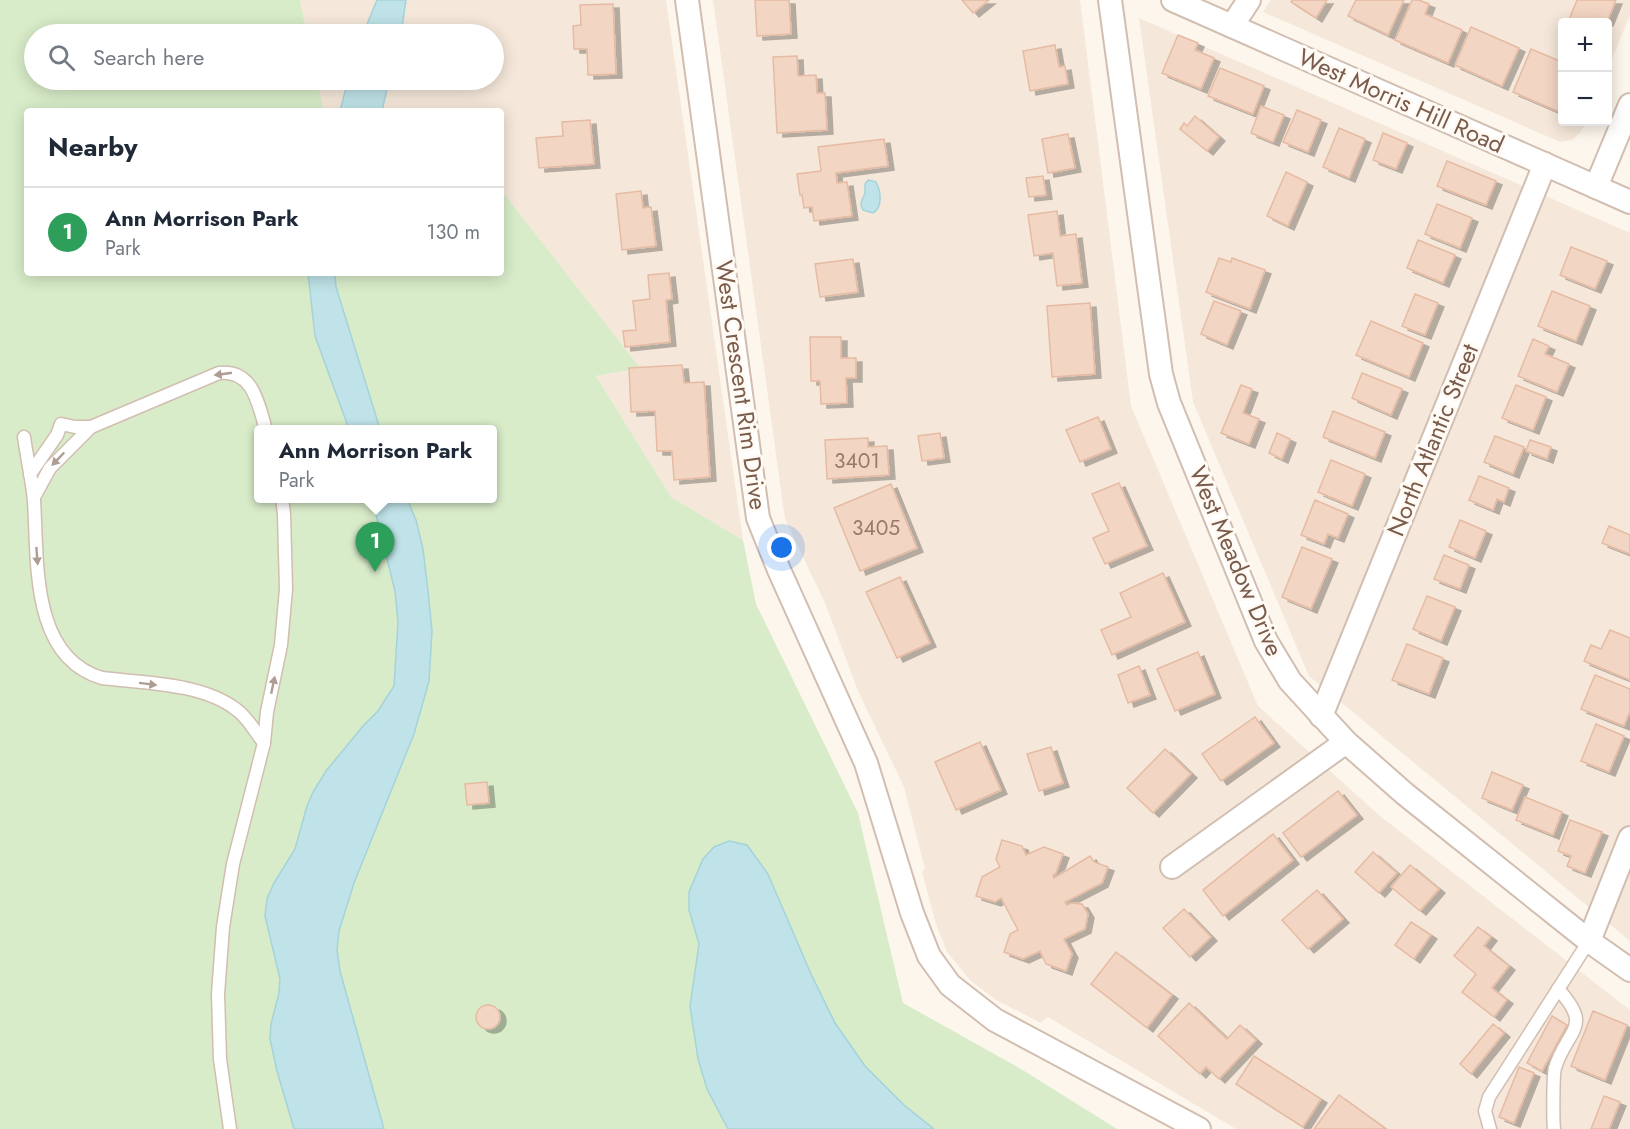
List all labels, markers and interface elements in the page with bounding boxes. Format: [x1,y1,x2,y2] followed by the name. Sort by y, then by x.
[1558,18,1612,126] map controls
[1558,18,1612,72] button: +
[24,24,504,90] search box
[1293,39,1510,162] street label: West Morris Hill Road
[45,41,78,74] icon: search
[93,41,204,73] text: Search here
[1558,72,1612,126] button: −
[48,128,137,166] text: Nearby
[105,202,299,234] text: Ann Morrison Park
[62,218,73,247] text: 1
[426,218,480,247] text: 130 m
[105,234,141,263] text: Park
[707,258,776,512] street label: West Crescent Rim Drive
[1378,338,1487,541] street label: North Atlantic Street
[213,369,232,379] one-way arrow
[254,425,497,503] popup
[279,434,472,466] text: Ann Morrison Park
[834,446,880,476] house number: 3401
[52,452,66,466] one-way arrow
[1181,460,1292,661] street label: West Meadow Drive
[279,466,314,495] text: Park
[852,513,900,543] house number: 3405
[356,522,394,572] pin: 1
[767,533,796,562] your location
[33,546,42,565] one-way arrow
[269,675,278,694] one-way arrow
[138,679,157,688] one-way arrow

